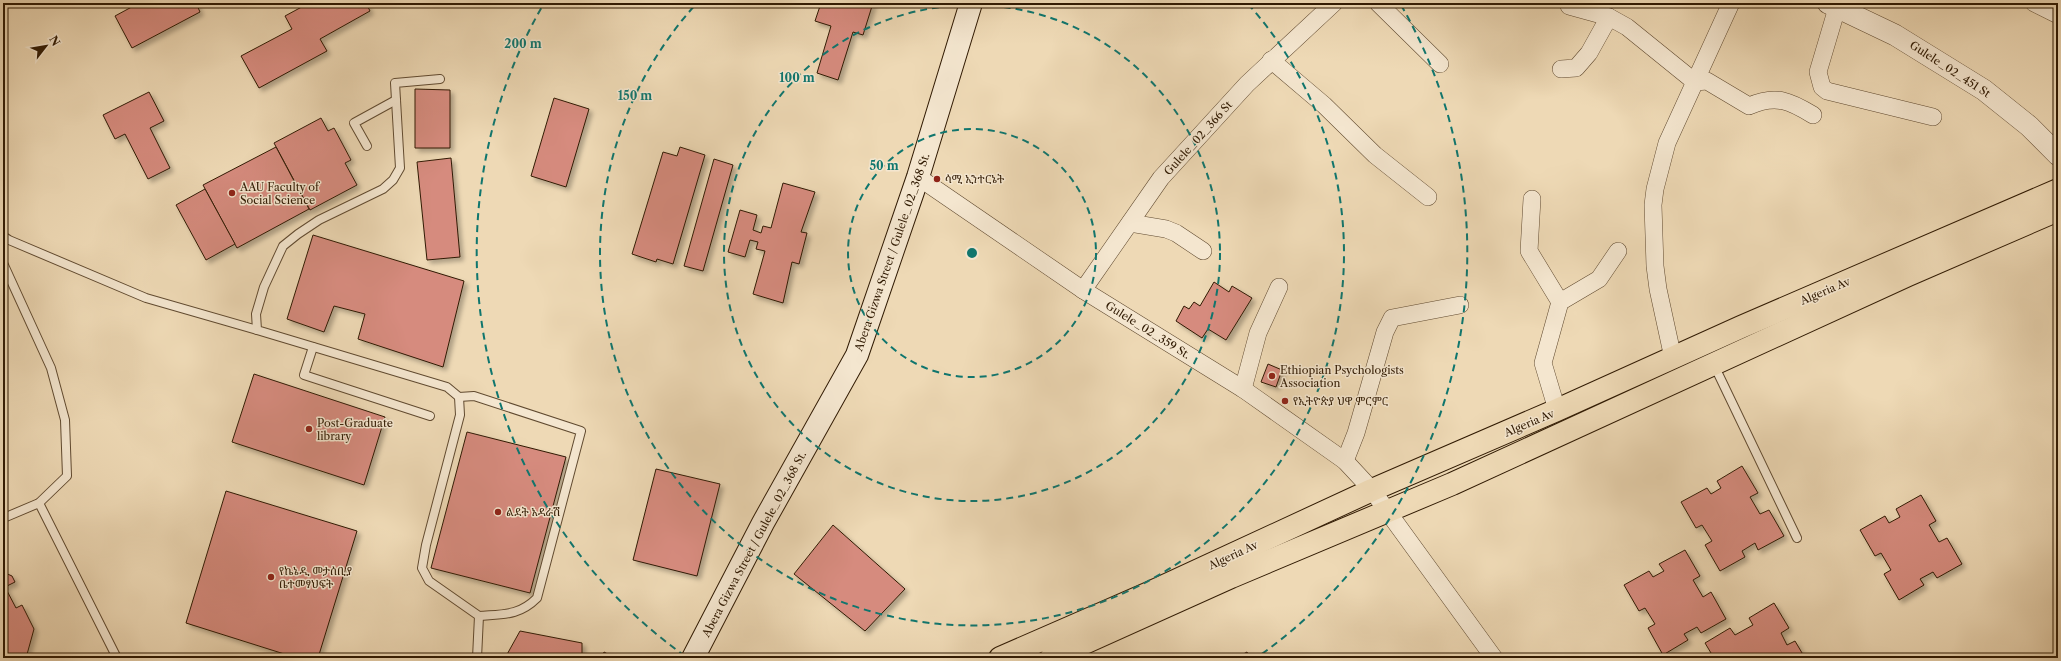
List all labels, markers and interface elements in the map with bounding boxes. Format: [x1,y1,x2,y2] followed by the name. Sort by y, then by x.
[26,26,66,66] north arrow
[46,33,63,49] text: N
[504,36,542,51] text: 200 m
[1907,38,1993,100] street label: Gulele_02_451 St
[779,70,815,85] text: 100 m
[618,88,652,103] text: 150 m
[1161,98,1235,178] street label: Gulele_02_366 St
[851,151,933,354] street label: Abera Gizwa Street / Gulele_02_368 St.
[869,158,899,173] text: 50 m
[945,172,1005,186] place label: ሳሚ ኢንተርኔት
[932,174,942,184] marker: ሳሚ ኢንተርኔት
[239,180,321,207] place label: AAU Faculty of Social Science
[227,188,237,198] marker: AAU Faculty of Social Science
[965,246,979,260] centre of rings
[1797,274,1853,308] street label: Algeria Av
[1103,298,1193,362] street label: Gulele_02_359 St.
[1279,363,1404,390] place label: Ethiopian Psychologists Association
[1267,371,1277,381] marker: Ethiopian Psychologists Association
[1293,394,1388,408] place label: የኢትዮጵያ ህዋ ምርምር
[1280,396,1290,406] marker: የኢትዮጵያ ህዋ ምርምር
[1501,406,1557,440] street label: Algeria Av
[317,416,393,443] place label: Post-Graduate library
[304,424,314,434] marker: Post-Graduate library
[698,449,809,640] street label: Abera Gizwa Street / Gulele_02_368 St.
[506,505,560,519] place label: ልደት አዳራሽ
[493,507,503,517] marker: ልደት አዳራሽ
[1205,537,1261,573] street label: Algeria Av
[279,564,352,591] place label: የኬኔዲ መታሰቢያ ቤተመፃህፍት
[266,572,276,582] marker: የኬኔዲ መታሰቢያ ቤተመፃህፍት

